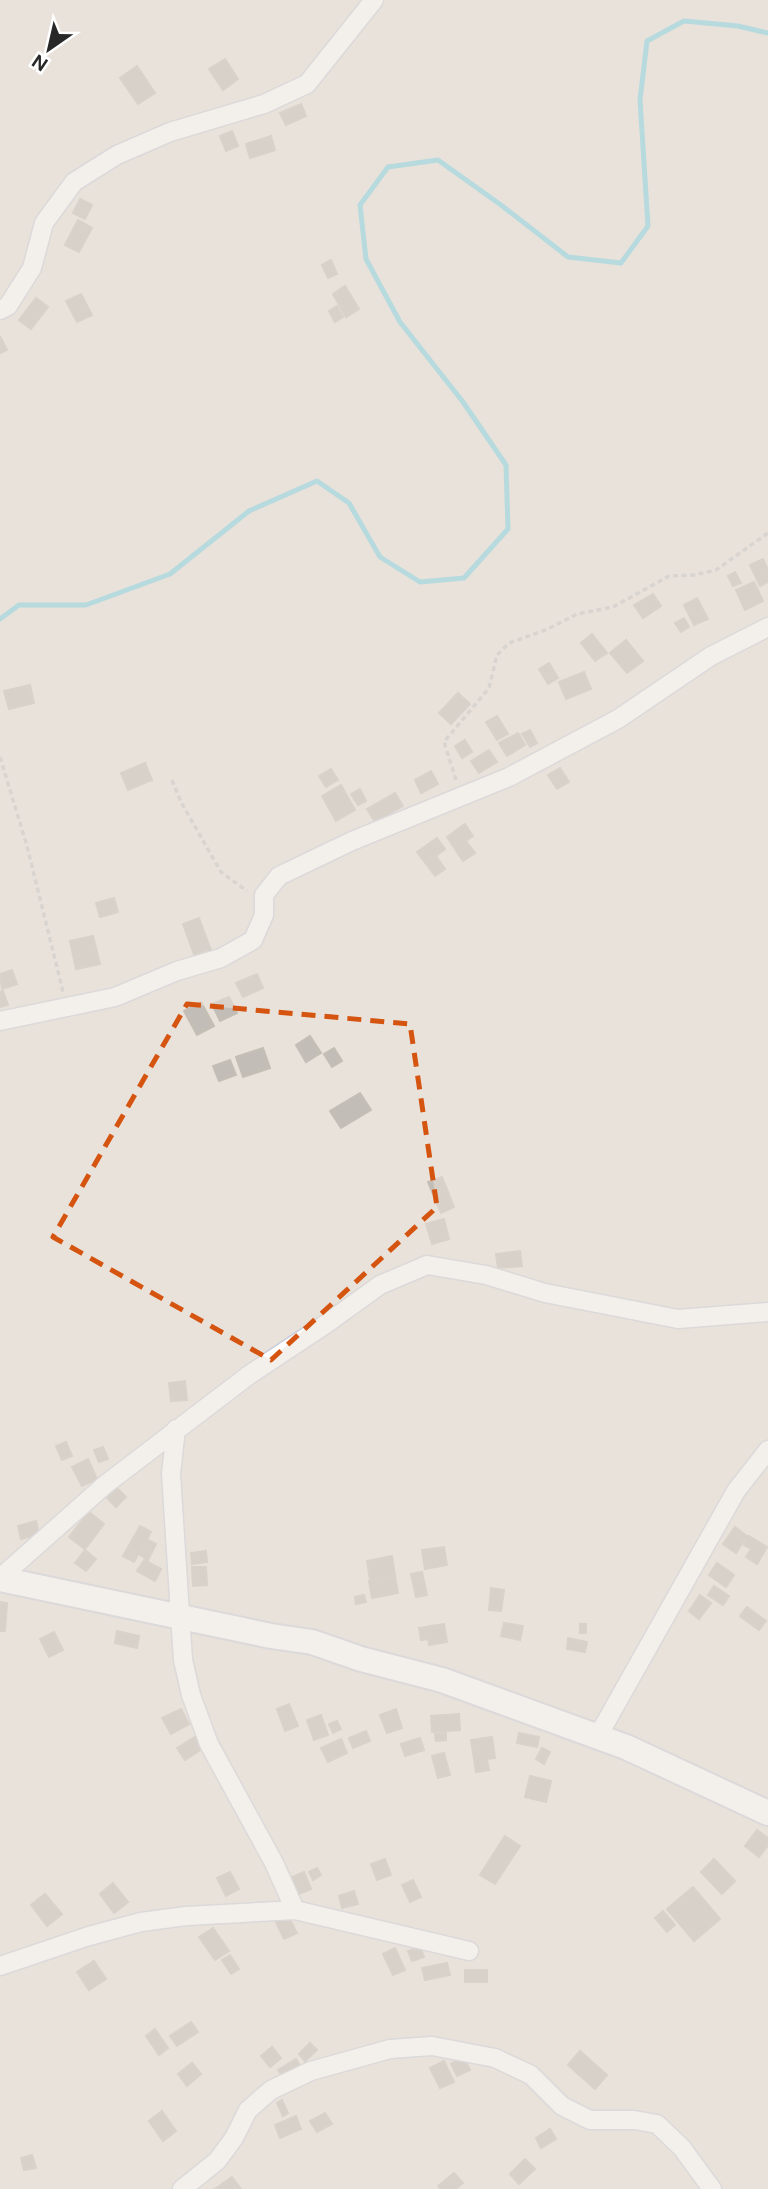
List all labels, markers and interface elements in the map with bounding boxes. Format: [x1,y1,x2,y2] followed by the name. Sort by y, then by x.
[14,14,84,84] north arrow
[27,48,53,77] text: N

